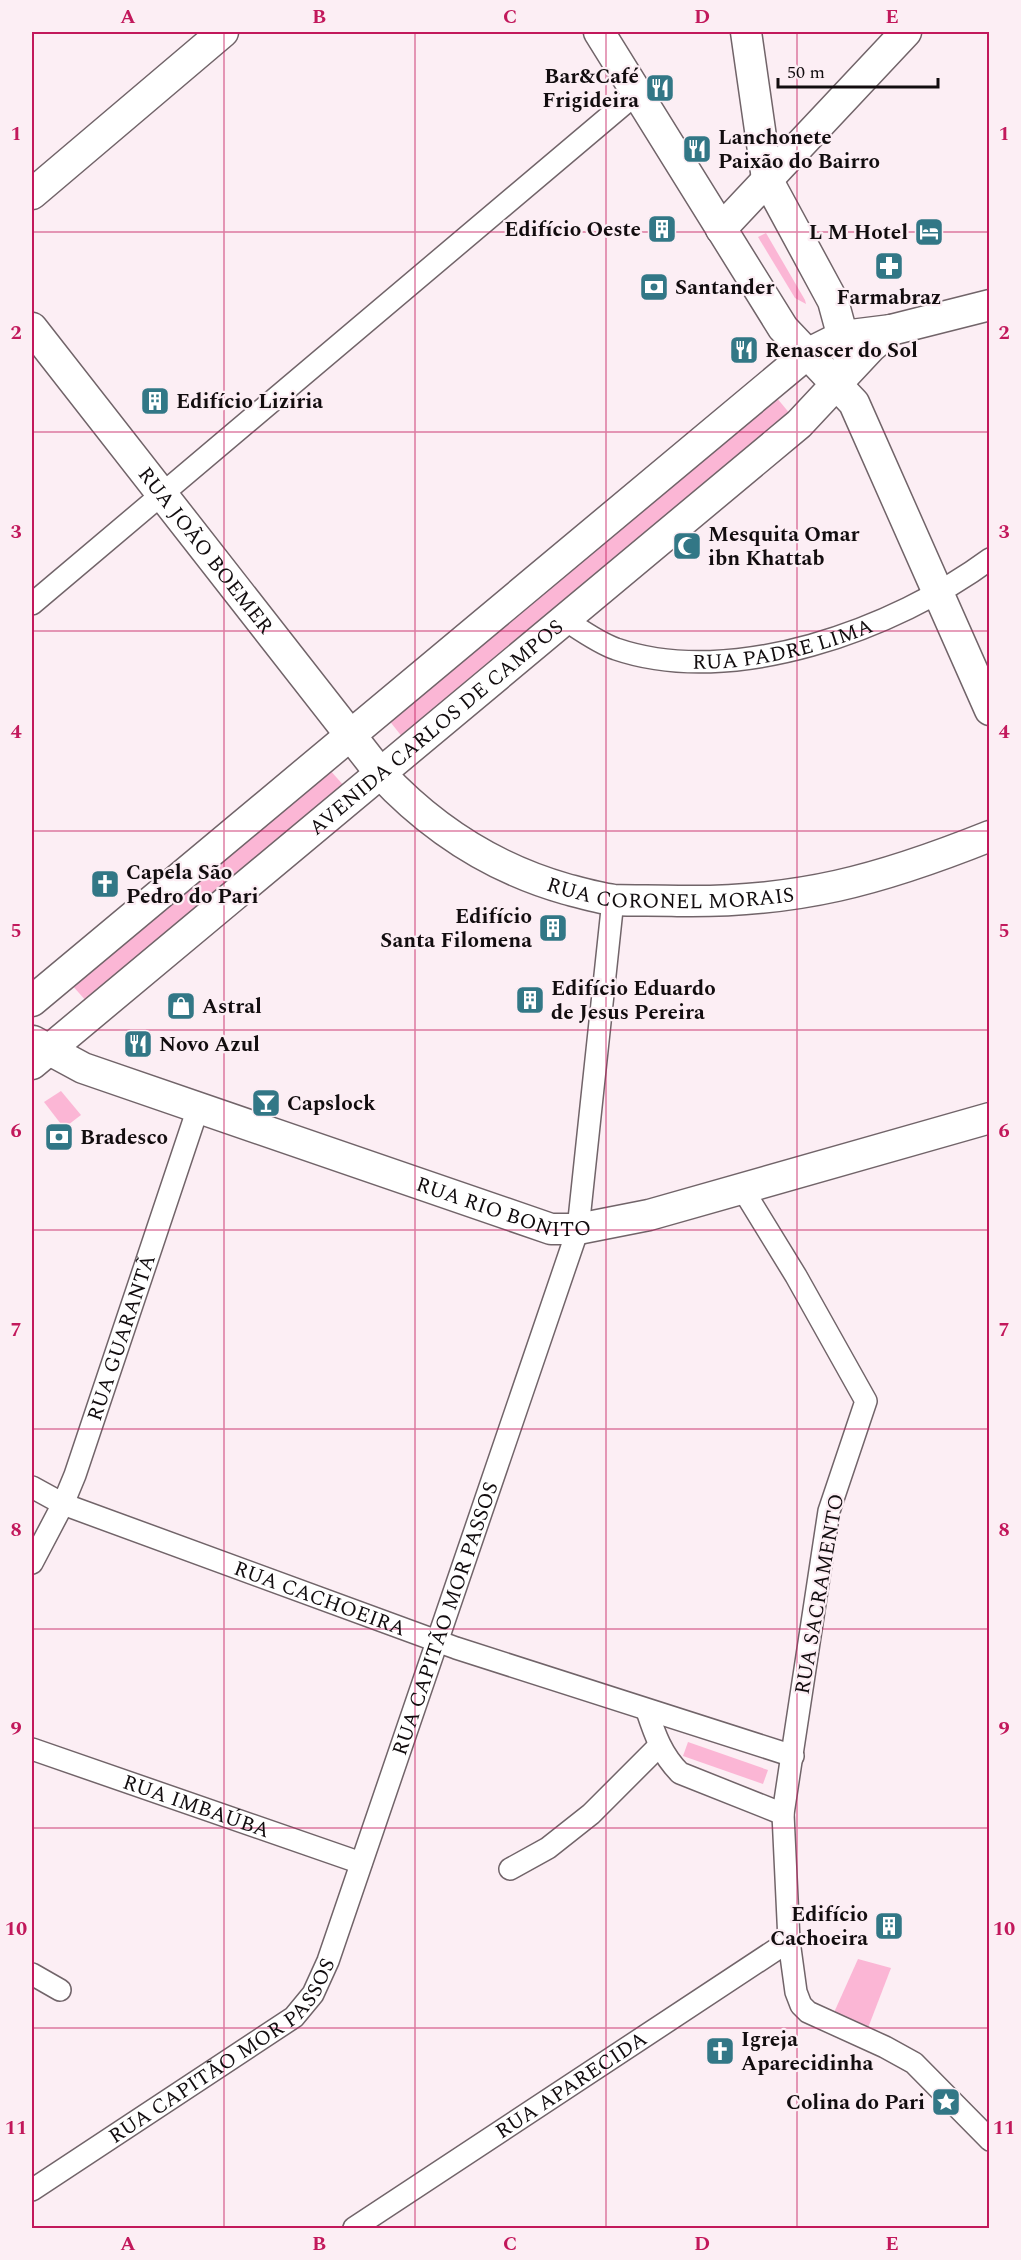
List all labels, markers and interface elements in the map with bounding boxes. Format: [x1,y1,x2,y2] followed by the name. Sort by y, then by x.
[120,2,136,32] text: A
[312,2,326,32] text: B
[503,2,517,32] text: C
[694,2,710,32] text: D
[885,2,899,32] text: E
[778,51,938,89] scale bar
[787,59,825,86] text: 50 m
[542,61,639,117] place label: Bar&Café Frigideira
[644,72,676,104] restaurant icon: Bar&Café Frigideira
[10,119,22,149] text: 1
[998,119,1010,149] text: 1
[718,122,880,178] place label: Lanchonete Paixão do Bairro
[681,133,713,165] restaurant icon: Lanchonete Paixão do Bairro
[646,213,678,245] building icon: Edifício Oeste
[504,214,641,246] place label: Edifício Oeste
[913,216,945,248] hotel icon: L M Hotel
[809,217,908,249] place label: L M Hotel
[873,250,905,282] pharmacy icon: Farmabraz
[638,271,670,303] bank icon: Santander
[675,272,775,304] place label: Santander
[837,282,941,314] place label: Farmabraz
[10,318,22,348] text: 2
[998,318,1010,348] text: 2
[728,334,760,366] restaurant icon: Renascer do Sol
[765,335,918,367] place label: Renascer do Sol
[139,385,171,417] building icon: Edifício Liziria
[176,386,323,418] place label: Edifício Liziria
[129,460,281,641] street label: RUA JOÃO BOEMER
[10,517,22,547] text: 3
[998,517,1010,547] text: 3
[708,519,859,575] place label: Mesquita Omar ibn Khattab
[671,530,703,562] mosque icon: Mesquita Omar ibn Khattab
[692,610,878,679] street label: RUA PADRE LIMA
[302,612,571,844] street label: AVENIDA CARLOS DE CAMPOS
[10,717,22,747] text: 4
[998,717,1010,747] text: 4
[126,857,258,913] place label: Capela São Pedro do Pari
[89,868,121,900] church icon: Capela São Pedro do Pari
[542,869,796,918] street label: RUA CORONEL MORAIS
[380,901,532,957] place label: Edifício Santa Filomena
[537,912,569,944] building icon: Edifício Santa Filomena
[10,916,22,946] text: 5
[998,916,1010,946] text: 5
[551,973,716,1029] place label: Edifício Eduardo de Jesus Pereira
[514,984,546,1016] building icon: Edifício Eduardo de Jesus Pereira
[165,990,197,1022] shop icon: Astral
[202,991,262,1023] place label: Astral
[122,1028,154,1060] restaurant icon: Novo Azul
[159,1029,260,1061] place label: Novo Azul
[250,1087,282,1119] bar icon: Capslock
[287,1088,376,1120] place label: Capslock
[10,1116,22,1146] text: 6
[998,1116,1010,1146] text: 6
[43,1121,75,1153] bank icon: Bradesco
[80,1122,168,1154] place label: Bradesco
[412,1169,594,1246] street label: RUA RIO BONITO
[79,1250,165,1426] street label: RUA GUARANTÃ
[10,1315,22,1345] text: 7
[998,1315,1010,1345] text: 7
[384,1477,508,1760] street label: RUA CAPITÃO MOR PASSOS
[787,1491,853,1697] street label: RUA SACRAMENTO
[10,1515,22,1545] text: 8
[998,1515,1010,1545] text: 8
[229,1553,410,1645] street label: RUA CACHOEIRA
[10,1714,22,1744] text: 9
[998,1714,1010,1744] text: 9
[118,1767,274,1847] street label: RUA IMBAÚBA
[770,1899,868,1955] place label: Edifício Cachoeira
[873,1910,905,1942] building icon: Edifício Cachoeira
[5,1914,27,1944] text: 10
[993,1914,1015,1944] text: 10
[102,1953,344,2152] street label: RUA CAPITÃO MOR PASSOS
[489,2024,654,2148] street label: RUA APARECIDA
[741,2024,873,2080] place label: Igreja Aparecidinha
[704,2035,736,2067] church icon: Igreja Aparecidinha
[930,2086,962,2118] place icon: Colina do Pari
[786,2087,925,2119] place label: Colina do Pari
[5,2113,27,2143] text: 11
[993,2113,1015,2143] text: 11
[120,2229,136,2259] text: A
[312,2229,326,2259] text: B
[503,2229,517,2259] text: C
[694,2229,710,2259] text: D
[885,2229,899,2259] text: E

